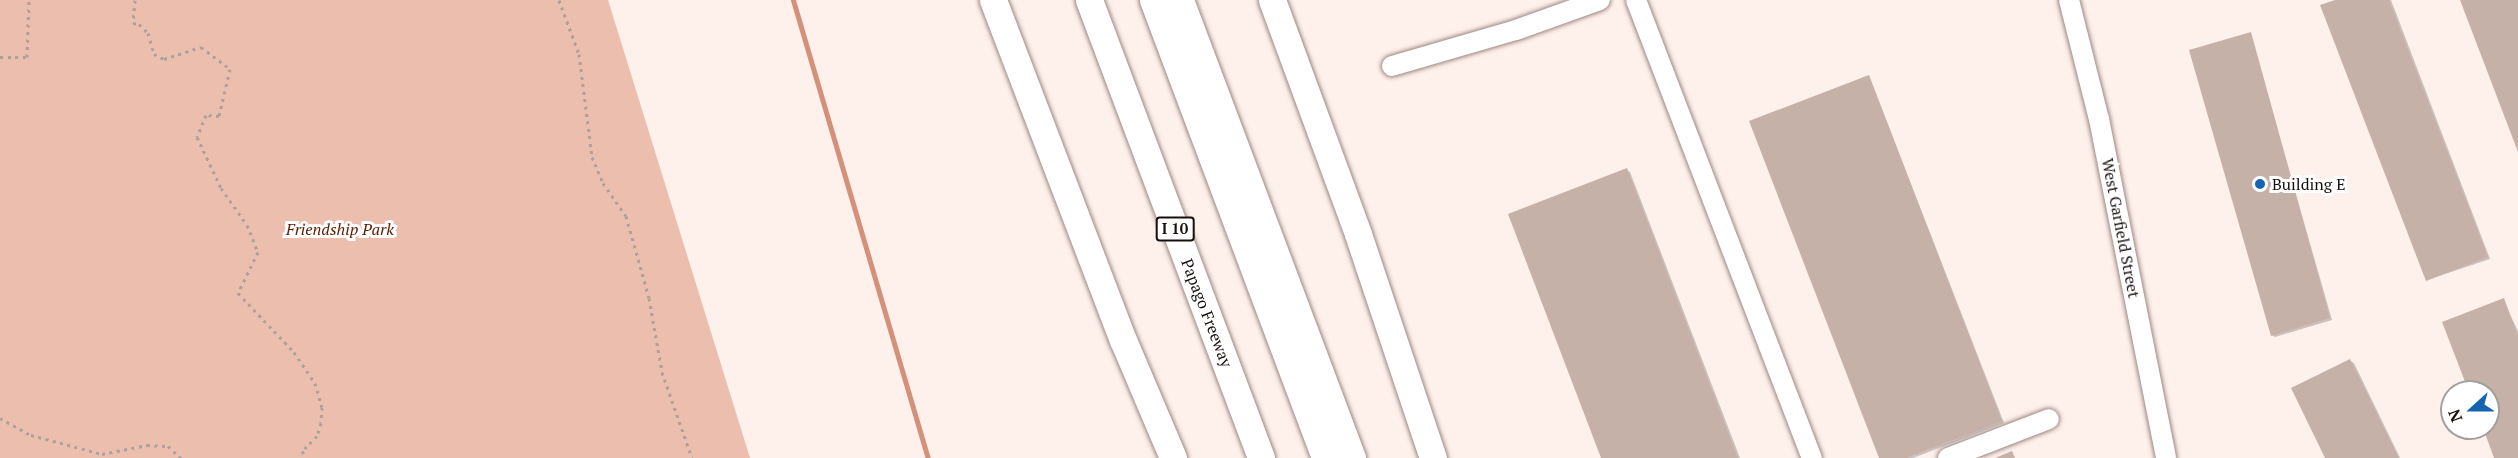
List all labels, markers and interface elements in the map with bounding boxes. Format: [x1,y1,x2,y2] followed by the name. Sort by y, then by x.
[2098,157,2144,299] street label: West Garfield Street
[2272,174,2345,194] place label: Building E
[2253,177,2267,191] marker: Building E
[1156,217,1194,241] road number: I 10
[286,219,394,239] park label: Friendship Park
[1177,256,1237,370] street label: Papago Freeway
[2440,380,2500,440] north arrow
[2443,406,2468,425] text: N

